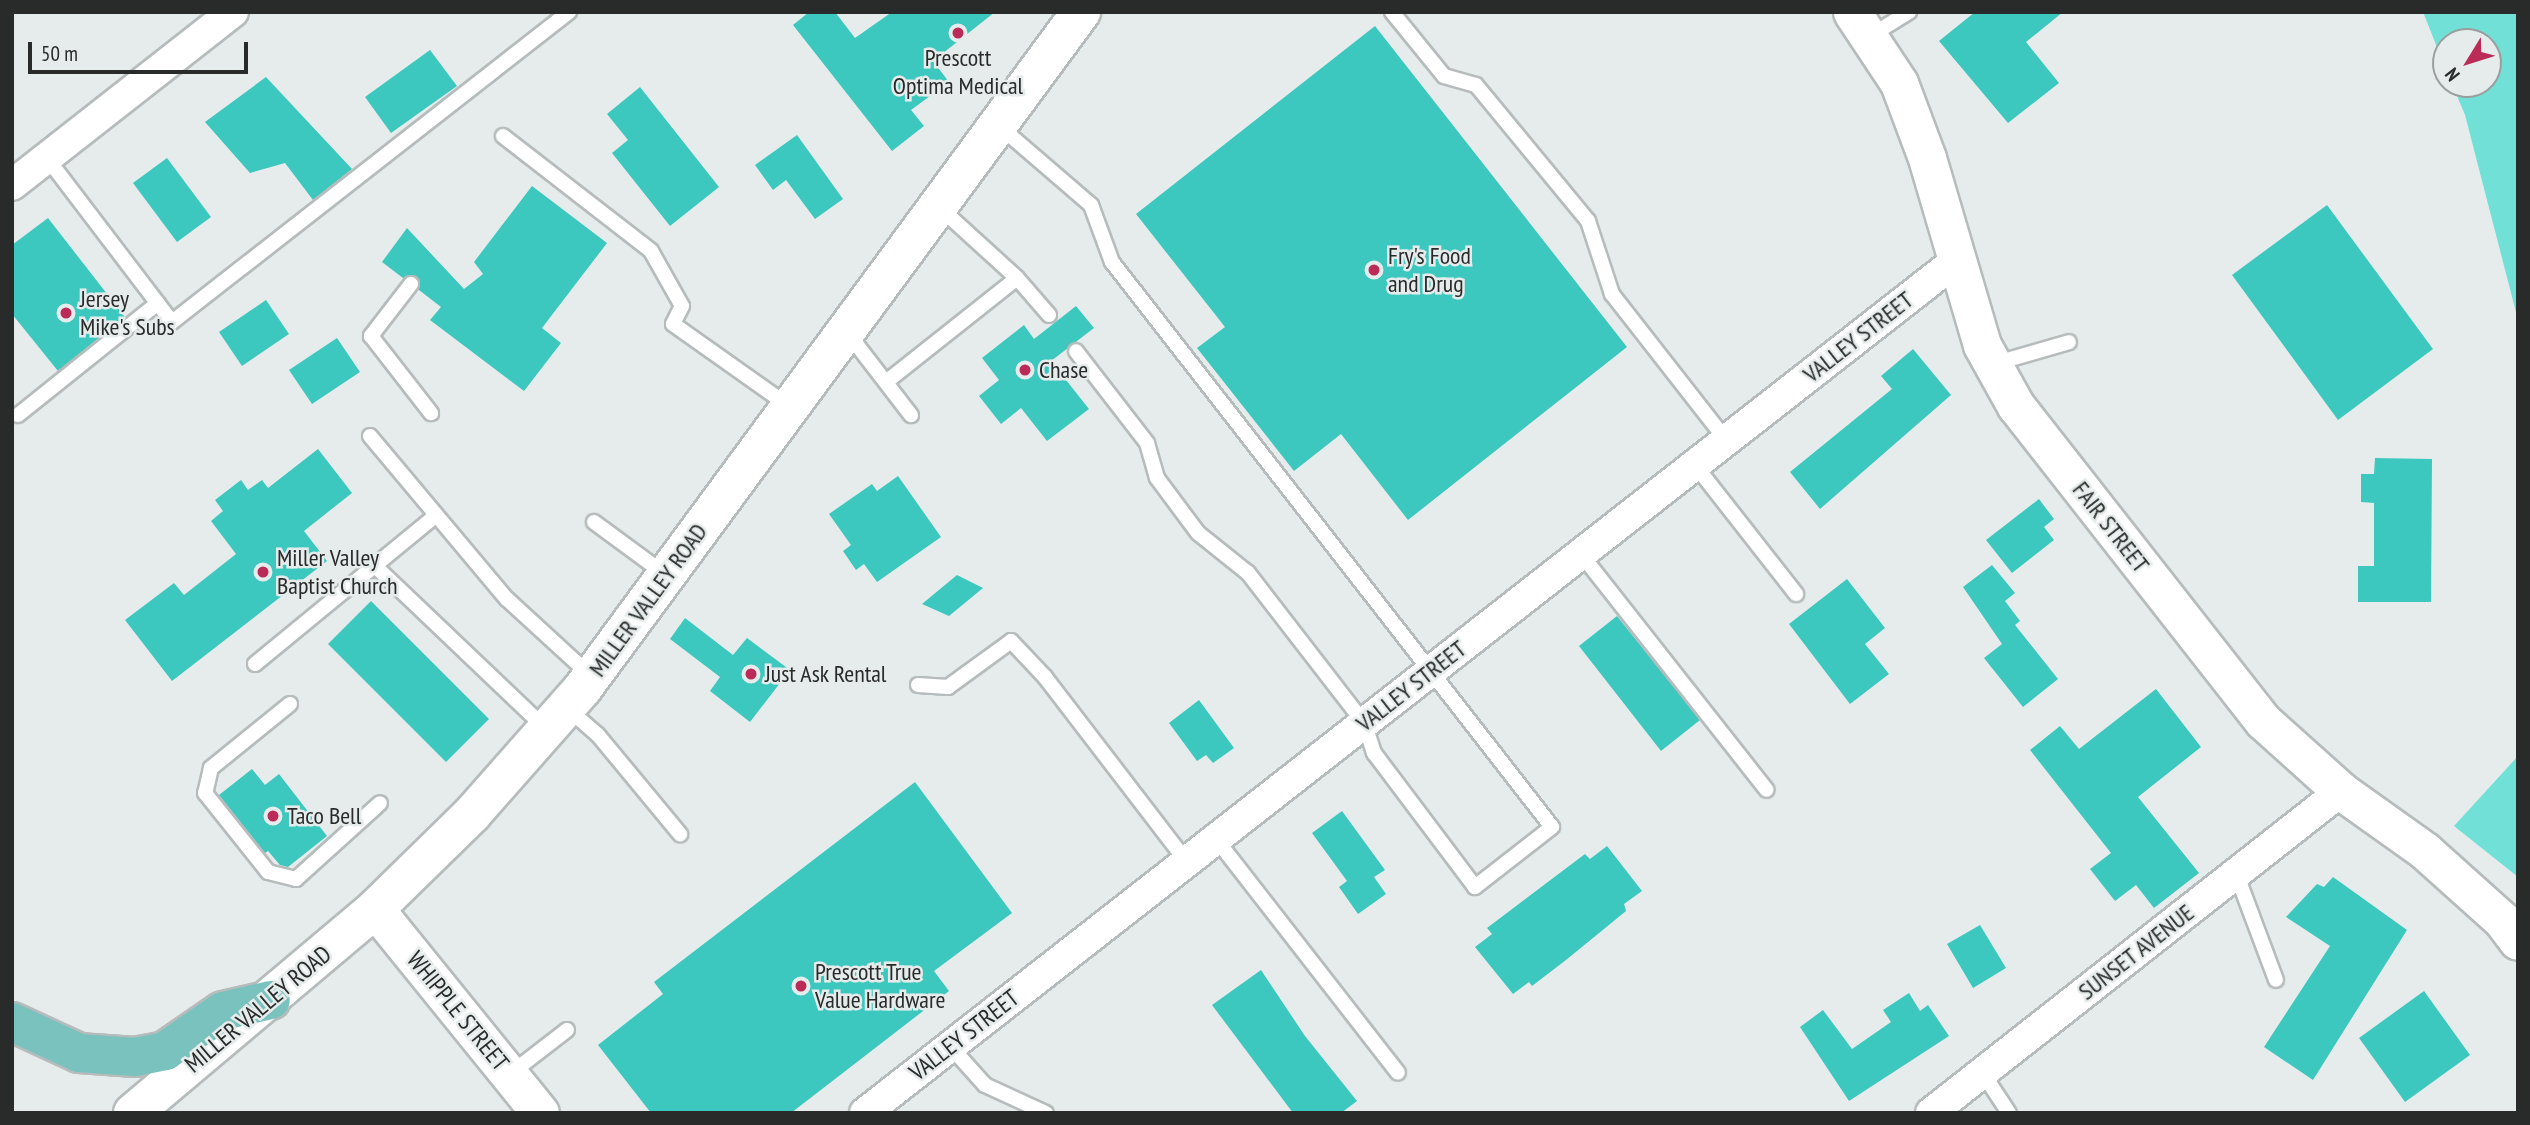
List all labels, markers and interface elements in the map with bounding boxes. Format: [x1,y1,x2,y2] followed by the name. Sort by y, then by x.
[950,25,966,41] marker: Prescott Optima Medical
[32,28,252,72] scale bar
[2432,28,2502,98] north arrow
[41,40,78,67] text: 50 m
[893,44,1023,100] place label: Prescott Optima Medical
[2439,63,2465,86] text: N
[1388,242,1471,298] place label: Fry's Food and Drug
[1366,262,1382,278] marker: Fry's Food and Drug
[80,285,175,341] place label: Jersey Mike's Subs
[1797,285,1919,389] street label: VALLEY STREET
[58,305,74,321] marker: Jersey Mike's Subs
[1039,356,1088,384] place label: Chase
[1017,362,1033,378] marker: Chase
[2067,476,2155,578] street label: FAIR STREET
[583,518,713,682] street label: MILLER VALLEY ROAD
[277,544,398,600] place label: Miller Valley Baptist Church
[255,564,271,580] marker: Miller Valley Baptist Church
[1350,634,1472,738] street label: VALLEY STREET
[765,660,888,688] place label: Just Ask Rental
[743,666,759,682] marker: Just Ask Rental
[287,802,361,830] place label: Taco Bell
[265,808,281,824] marker: Taco Bell
[2072,898,2200,1006] street label: SUNSET AVENUE
[179,939,337,1079] street label: MILLER VALLEY ROAD
[401,945,515,1077] street label: WHIPPLE STREET
[815,958,945,1014] place label: Prescott True Value Hardware
[793,978,809,994] marker: Prescott True Value Hardware
[903,983,1025,1087] street label: VALLEY STREET

